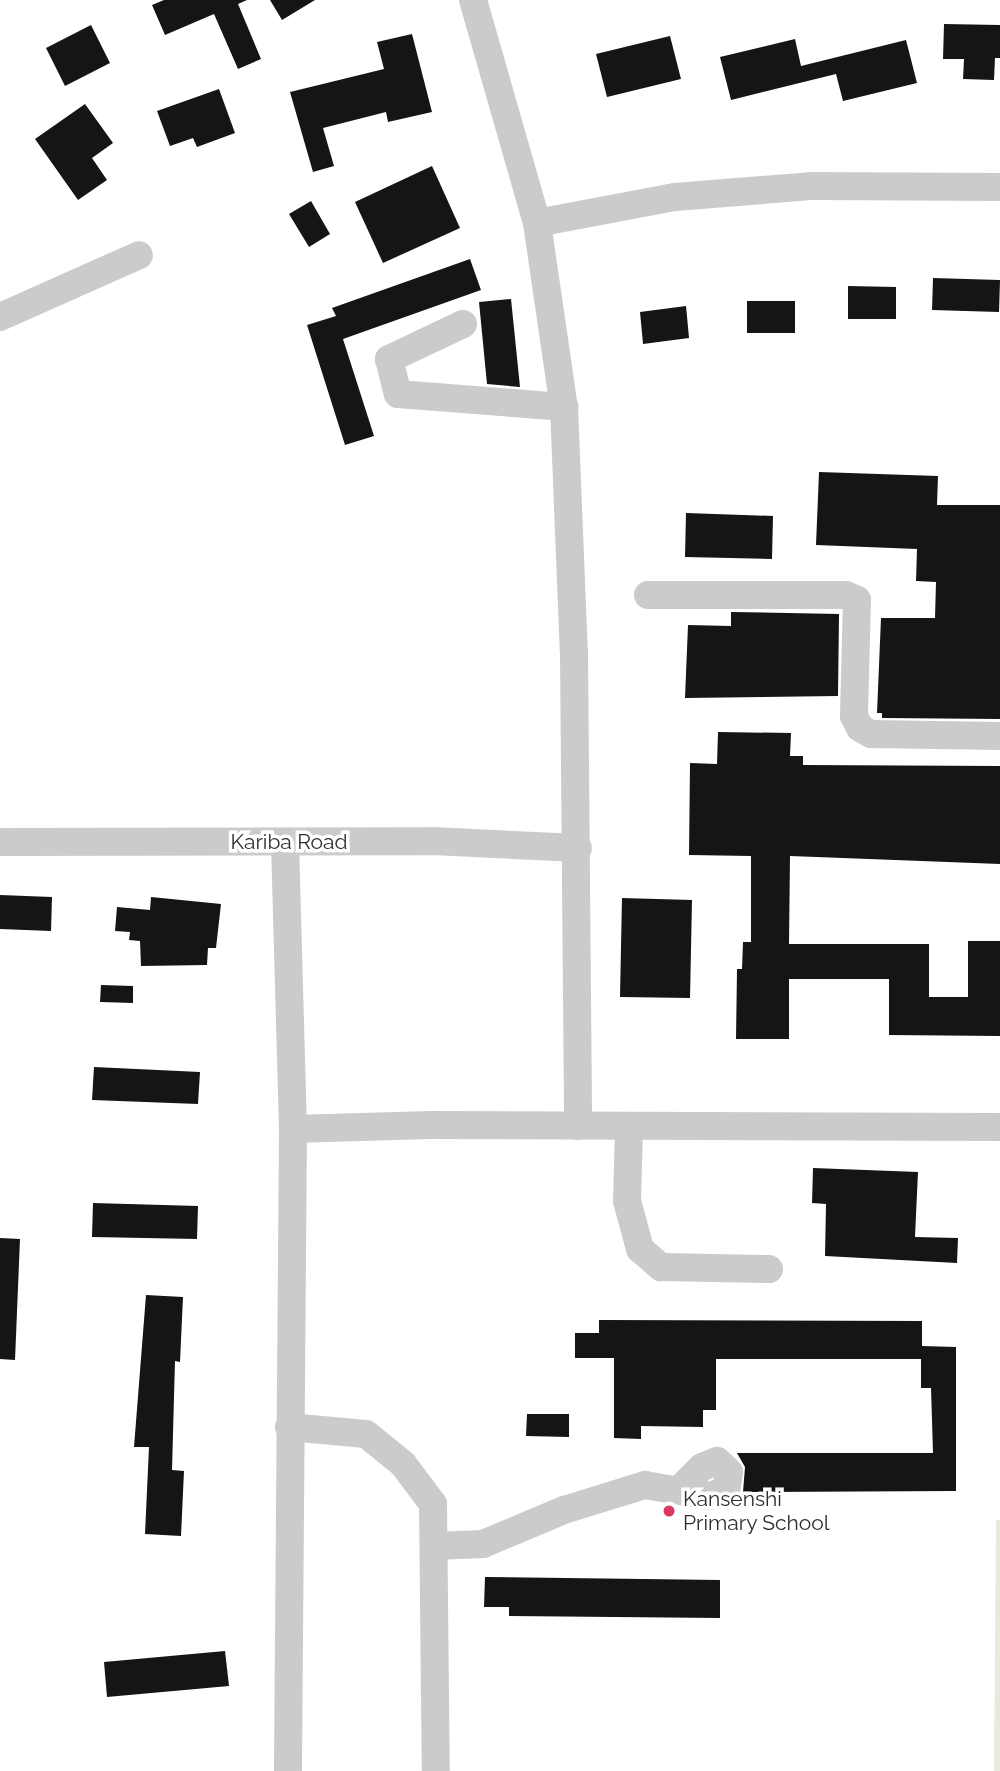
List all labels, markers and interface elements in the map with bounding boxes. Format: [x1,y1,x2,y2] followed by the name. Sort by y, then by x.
[230,829,348,855] street label: Kariba Road
[683,1486,830,1536] place label: Kansenshi Primary School
[661,1503,677,1519] marker: Kansenshi Primary School

